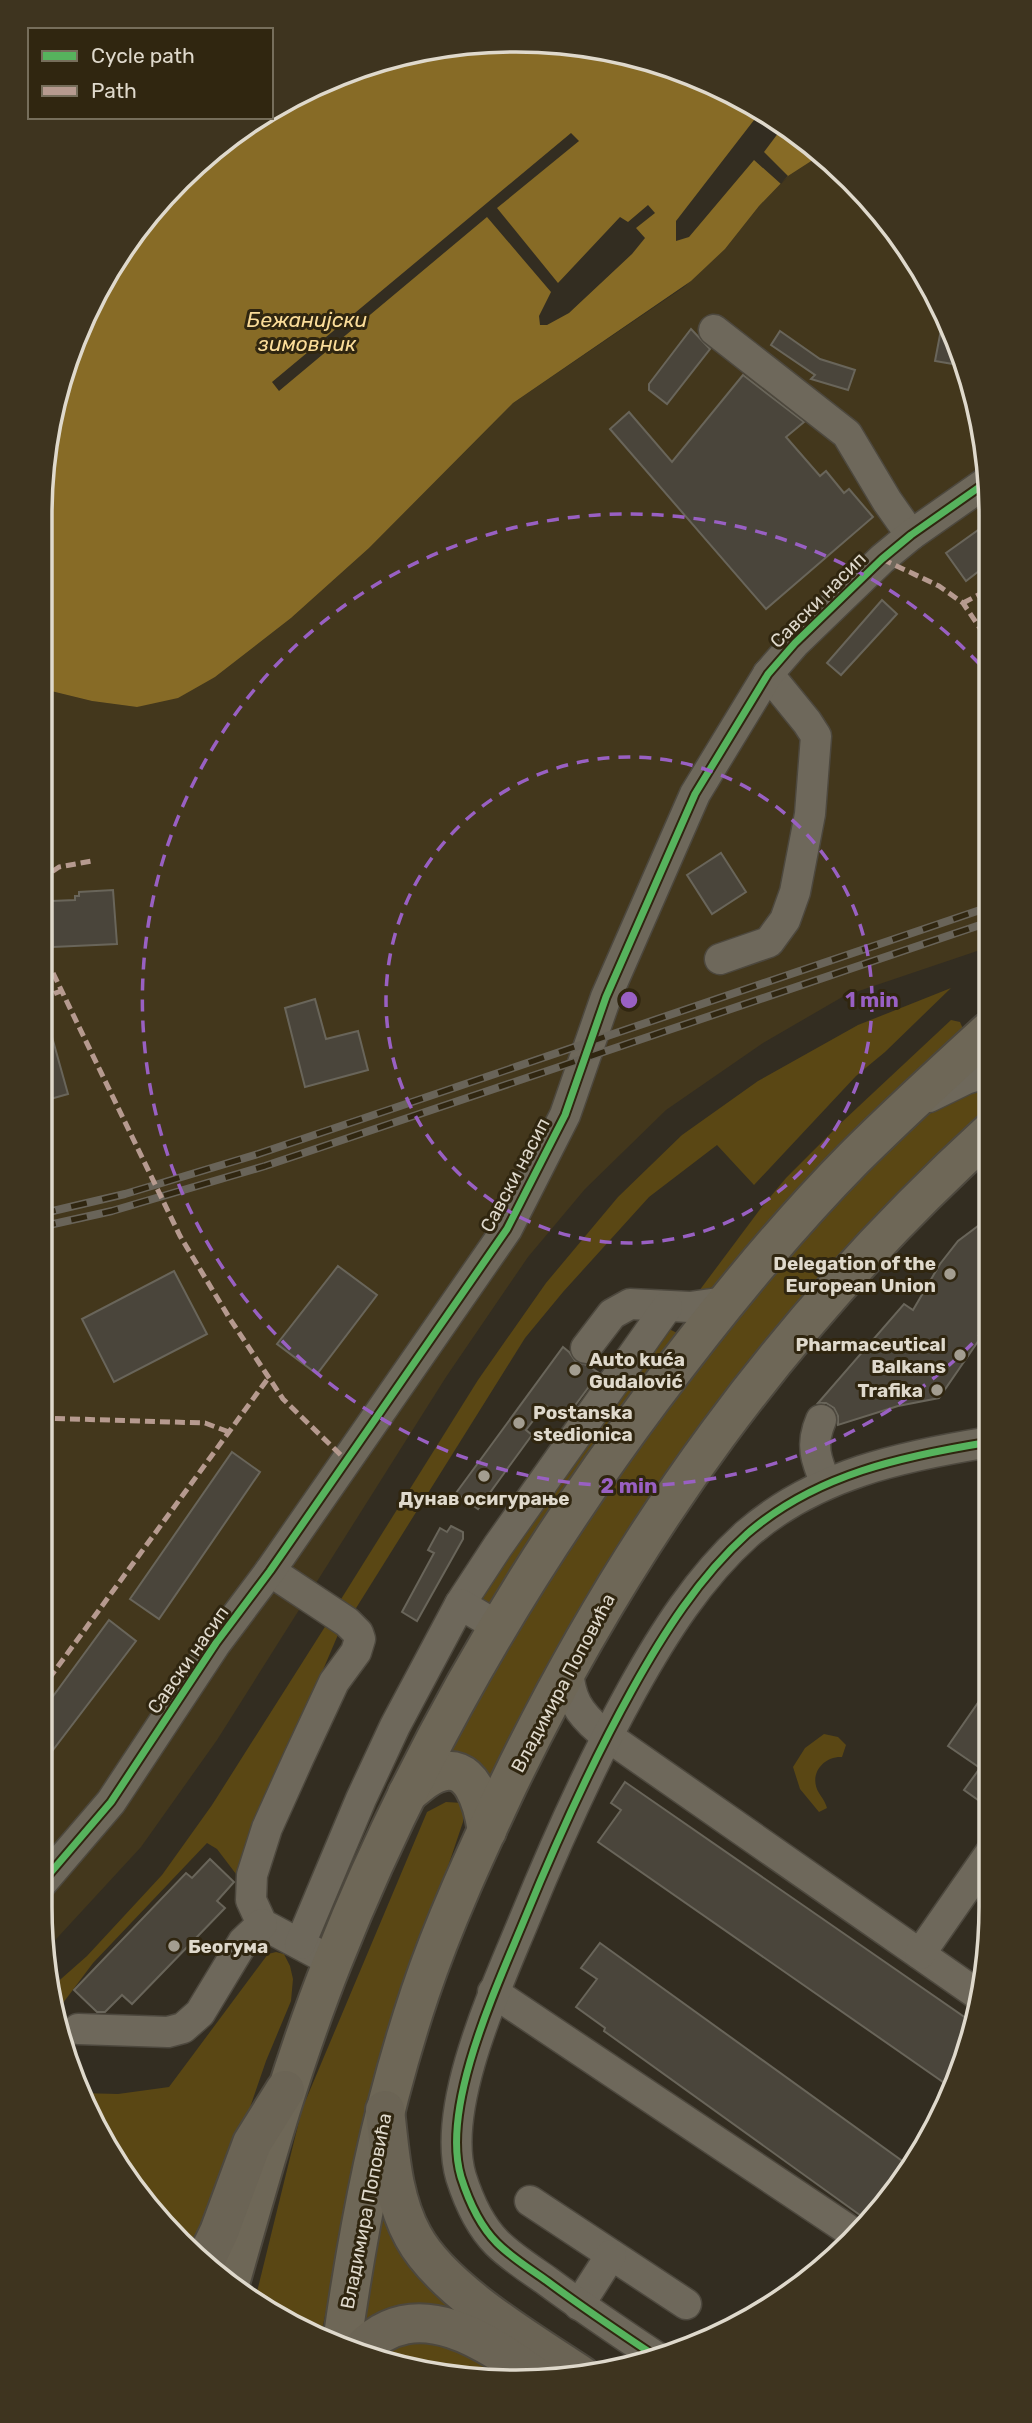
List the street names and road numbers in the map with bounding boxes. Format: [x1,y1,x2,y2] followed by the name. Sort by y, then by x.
[765,547,871,653] street label: Савски насип
[475,1114,555,1236] street label: Савски насип
[506,1590,620,1776] street label: Владимира Поповића
[142,1602,234,1718] street label: Савски насип
[336,2111,396,2311] street label: Владимира Поповића

